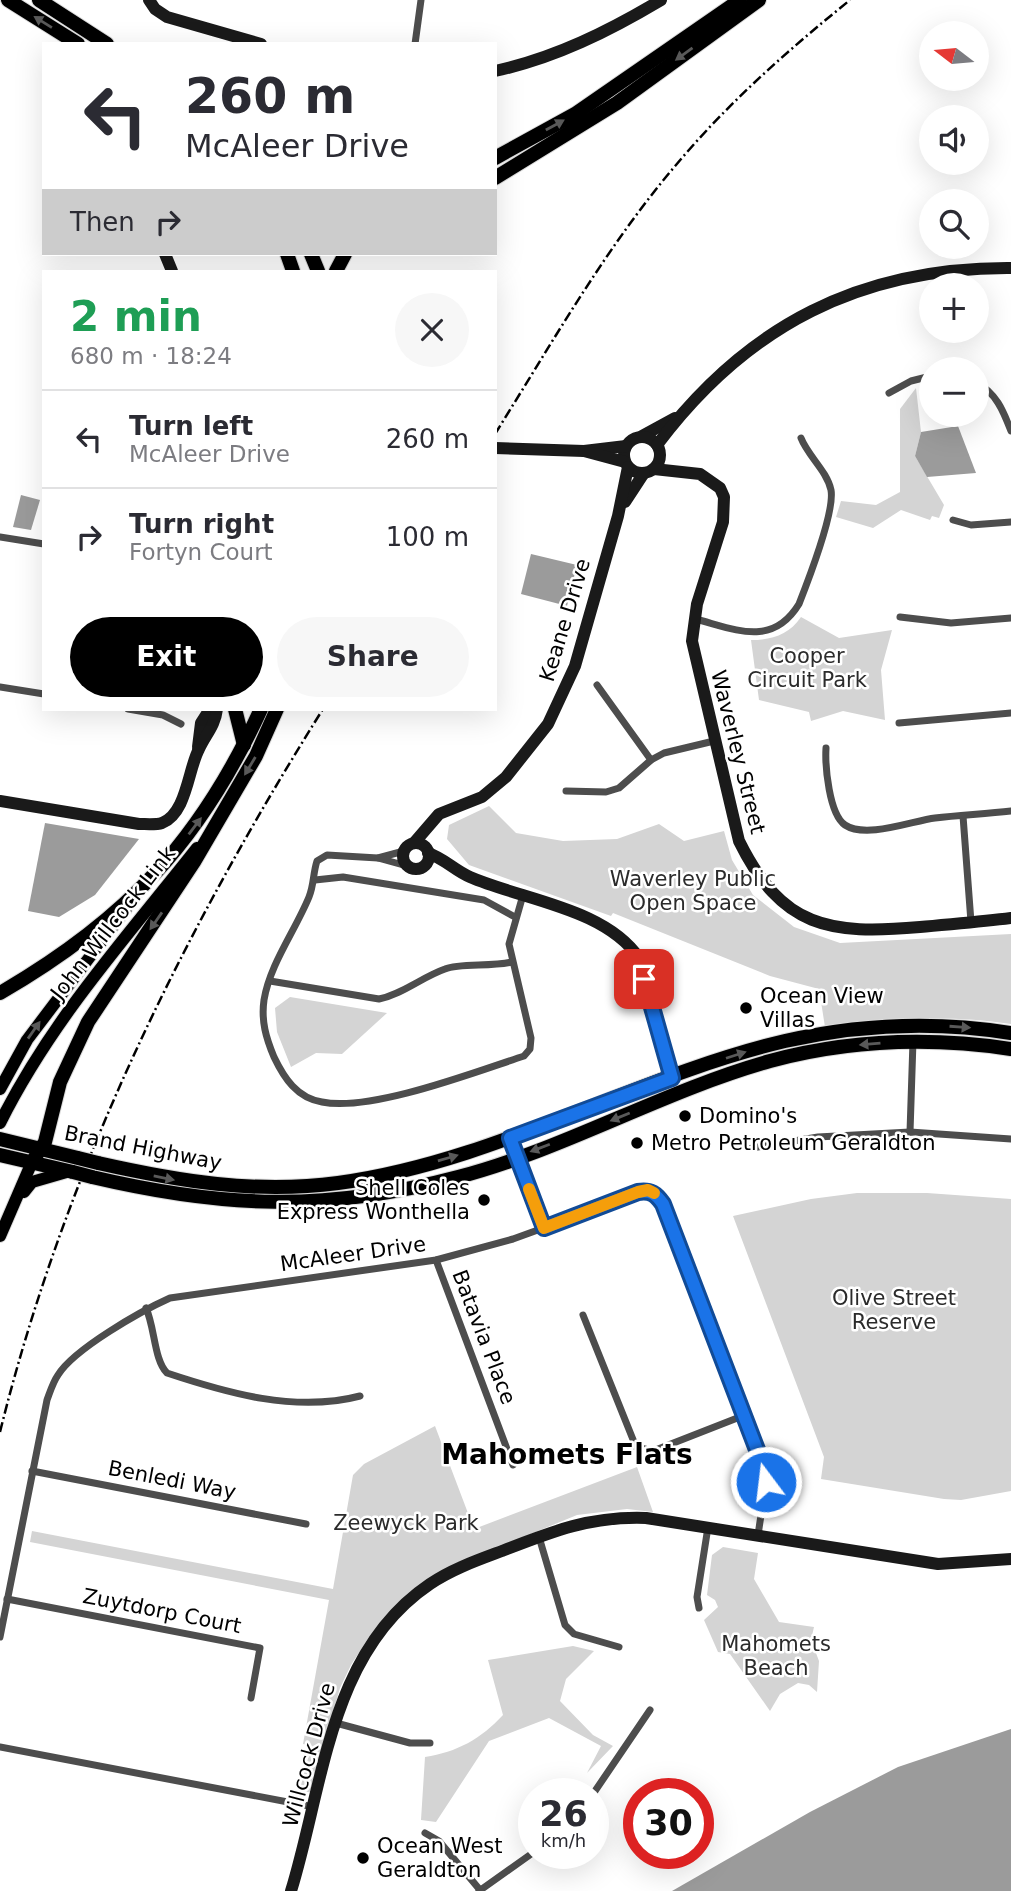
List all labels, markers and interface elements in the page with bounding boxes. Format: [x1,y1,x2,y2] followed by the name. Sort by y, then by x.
[33,16,53,29] one-way arrow
[919,21,989,91] north arrow
[919,21,989,427] map controls
[675,47,693,61] one-way arrow
[185,68,355,125] text: 260 m
[70,70,161,161] icon: left
[919,105,989,175] button: sound
[545,119,565,131] one-way arrow
[185,127,409,165] text: McAleer Drive
[919,189,989,259] button: search
[149,203,187,241] icon: right
[70,207,135,237] text: Then
[919,273,989,343] button: +
[70,292,202,341] text: 2 min
[395,293,469,367] button: close
[70,343,232,369] text: 680 m · 18:24
[919,357,989,427] button: −
[129,411,253,441] text: Turn left
[70,420,108,458] icon: left
[386,424,469,454] text: 260 m
[129,441,290,467] text: McAleer Drive
[129,509,274,539] text: Turn right
[70,518,108,556] icon: right
[386,522,469,552] text: 100 m
[129,539,273,565] text: Fortyn Court
[535,556,595,684] street label: Keane Drive
[70,617,263,697] button: Exit
[277,617,469,697] button: Share
[747,644,868,692] park label: Cooper Circuit Park
[706,668,770,836] street label: Waverley Street
[244,757,257,776] one-way arrow
[187,817,201,835] one-way arrow
[44,841,181,1006] street label: John Willcock Link
[610,867,776,915] park label: Waverley Public Open Space
[150,911,163,930] one-way arrow
[614,949,674,1009] pin
[625,960,663,998] icon: arrive
[760,984,884,1032] place label: Ocean View Villas
[738,1000,754,1016] marker: Ocean View Villas
[27,1021,41,1039] one-way arrow
[950,1022,972,1033] one-way arrow
[859,1039,881,1050] one-way arrow
[726,1050,747,1060] one-way arrow
[699,1104,797,1128] place label: Domino's
[677,1108,693,1124] marker: Domino's
[610,1111,631,1122] one-way arrow
[62,1121,224,1175] street label: Brand Highway
[651,1131,936,1155] place label: Metro Petroleum Geraldton
[629,1135,645,1151] marker: Metro Petroleum Geraldton
[529,1143,550,1154] one-way arrow
[438,1153,459,1163] one-way arrow
[153,1172,175,1183] one-way arrow
[277,1176,470,1224] place label: Shell Coles Express Wonthella
[476,1192,492,1208] marker: Shell Coles Express Wonthella
[279,1232,427,1276] street label: McAleer Drive
[447,1266,521,1408] street label: Batavia Place
[832,1286,956,1334] park label: Olive Street Reserve
[441,1438,693,1471] district label: Mahomets Flats
[729,1445,803,1519] position arrow
[106,1456,238,1504] street label: Benledi Way
[333,1511,480,1535] park label: Zeewyck Park
[81,1584,243,1638] street label: Zuytdorp Court
[721,1632,831,1680] park label: Mahomets Beach
[278,1680,340,1830] street label: Willcock Drive
[623,1778,714,1869] speed limit sign: 30
[539,1794,588,1834] text: 26
[541,1830,586,1851] text: km/h
[377,1834,502,1882] place label: Ocean West Geraldton
[355,1850,371,1866] marker: Ocean West Geraldton

